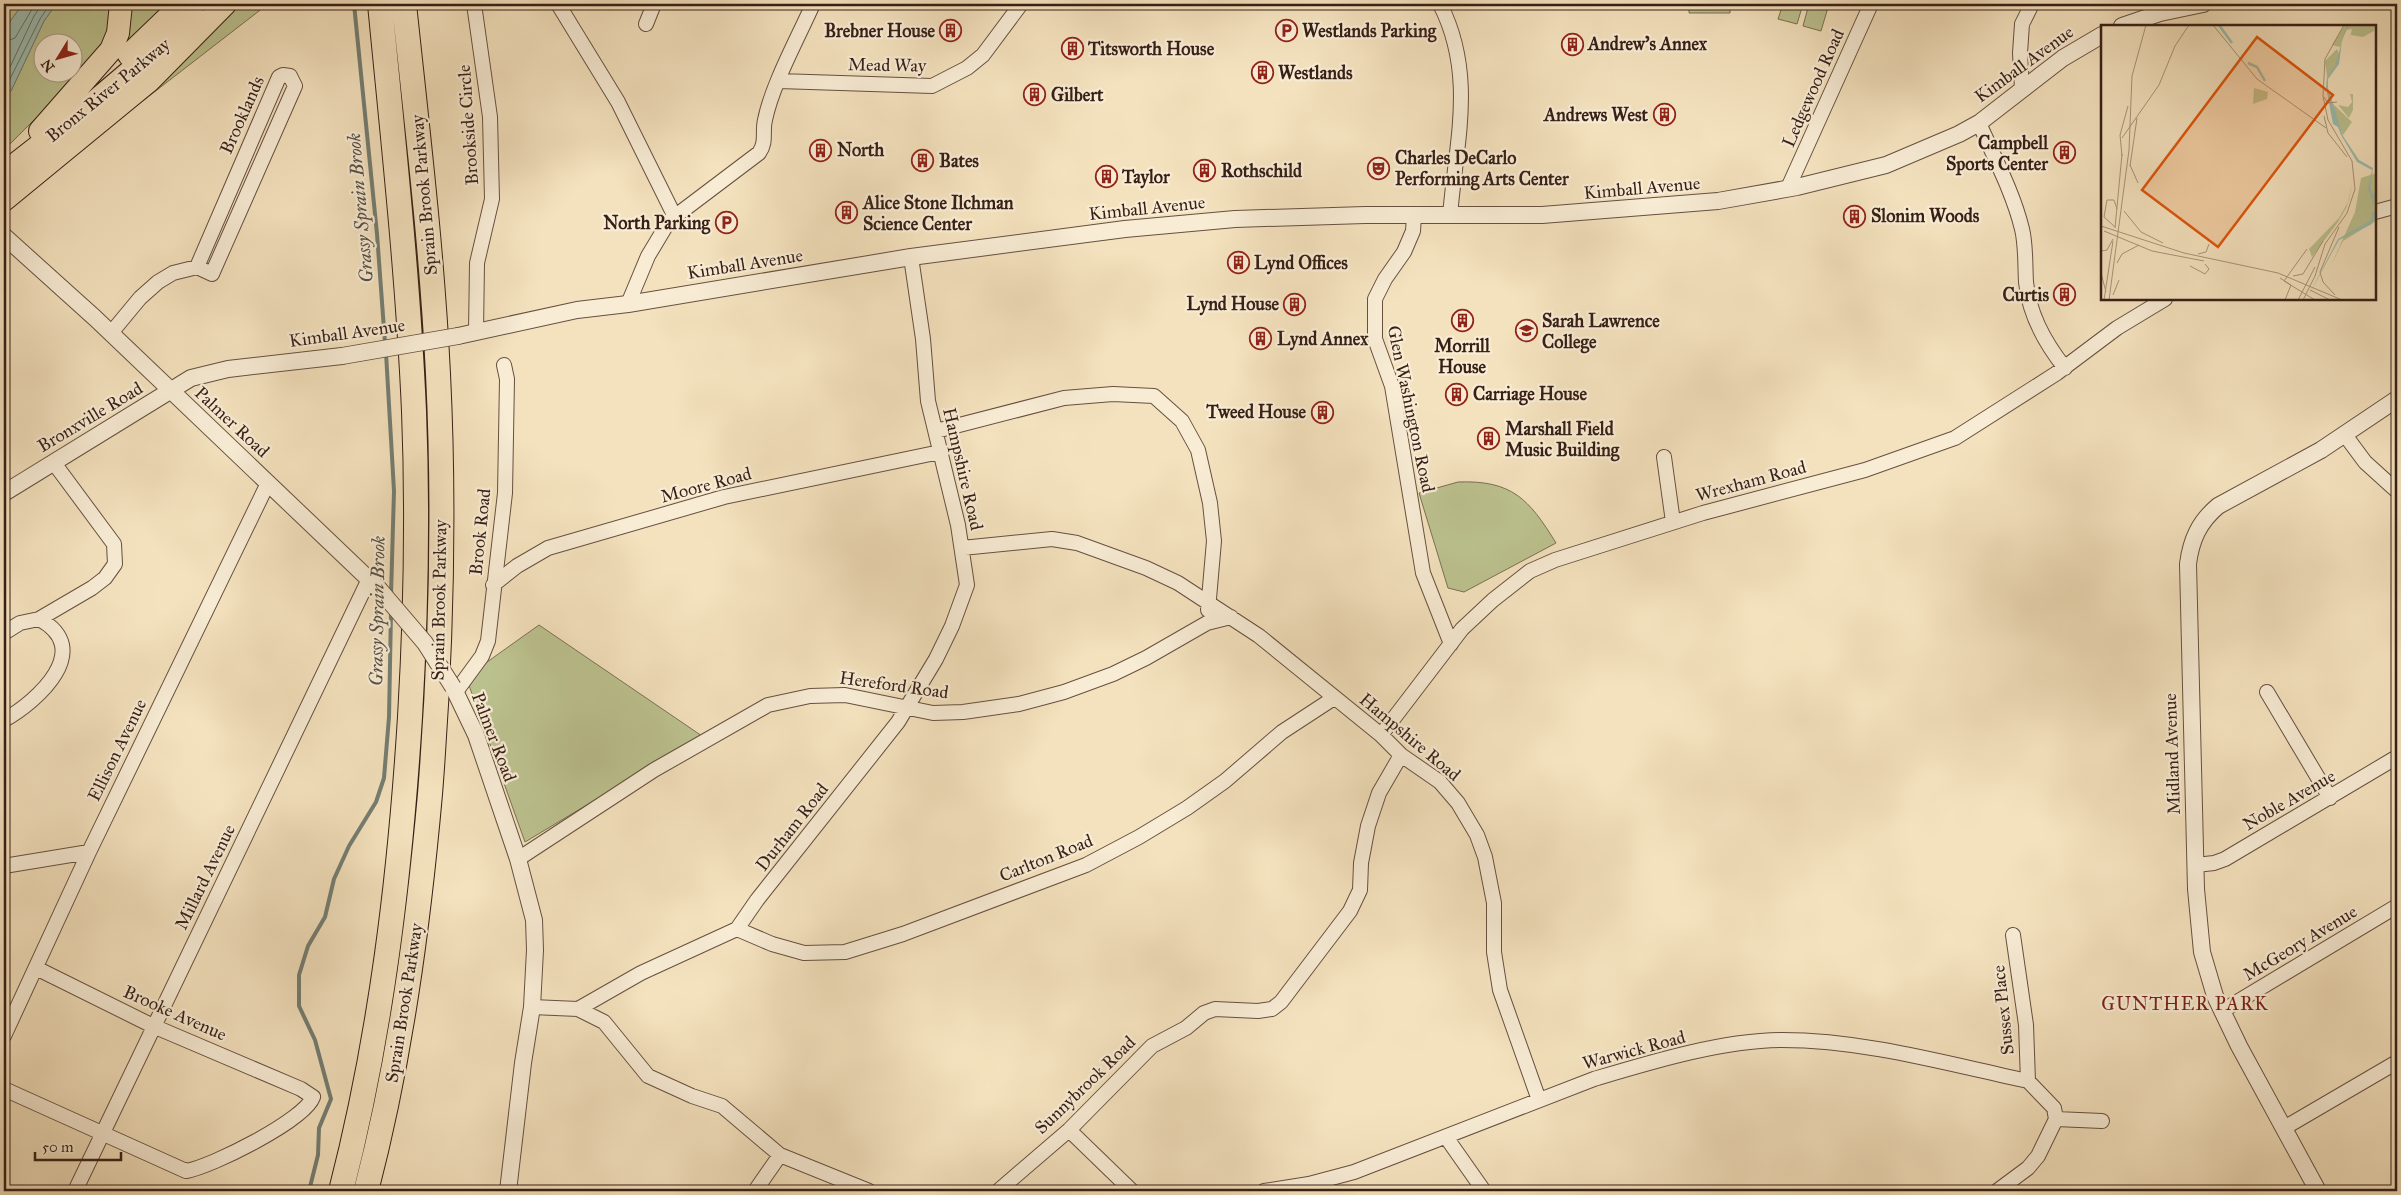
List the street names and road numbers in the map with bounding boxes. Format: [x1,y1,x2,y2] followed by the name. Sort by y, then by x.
[1970,21,2078,107] street label: Kimball Avenue
[1777,25,1850,151] street label: Ledgewood Road
[41,33,175,147] street label: Bronx River Parkway
[848,53,927,77] street label: Mead Way
[453,64,483,186] street label: Brookside Circle
[215,73,269,157] street label: Brooklands
[406,113,442,276] street label: Sprain Brook Parkway
[1583,172,1701,204] street label: Kimball Avenue
[1088,191,1206,225] street label: Kimball Avenue
[686,244,804,284] street label: Kimball Avenue
[288,314,406,352] street label: Kimball Avenue
[1382,324,1439,495] street label: Glen Washington Road
[34,377,146,457] street label: Bronxville Road
[190,382,274,462] street label: Palmer Road
[938,406,988,532] street label: Hampshire Road
[1693,456,1809,506] street label: Wrexham Road
[658,462,754,508] street label: Moore Road
[464,487,496,577] street label: Brook Road
[427,519,451,681] street label: Sprain Brook Parkway
[838,666,950,704] street label: Hereford Road
[1355,688,1465,786] street label: Hampshire Road
[467,689,521,785] street label: Palmer Road
[2159,693,2185,815] street label: Midland Avenue
[83,695,151,805] street label: Ellison Avenue
[2239,765,2339,835] street label: Noble Avenue
[751,779,833,875] street label: Durham Road
[170,821,240,933] street label: Millard Avenue
[996,829,1096,887] street label: Carlton Road
[2239,900,2361,986] street label: McGeory Avenue
[381,921,428,1084] street label: Sprain Brook Parkway
[1987,964,2019,1056] street label: Sussex Place
[120,980,230,1046] street label: Brooke Avenue
[1580,1026,1688,1074] street label: Warwick Road
[1030,1031,1140,1139] street label: Sunnybrook Road

